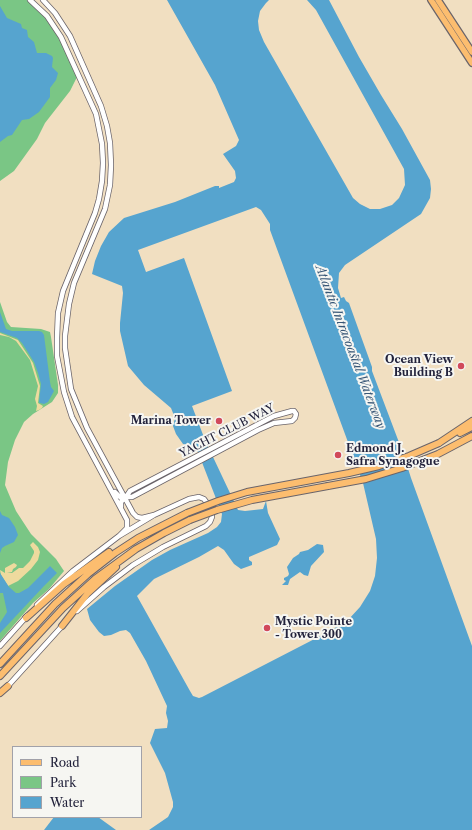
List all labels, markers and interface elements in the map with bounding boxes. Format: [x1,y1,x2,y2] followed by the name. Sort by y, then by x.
[312,263,388,431] water label: Atlantic Intracoastal Waterway
[385,353,453,379] place label: Ocean View Building B
[456,361,466,371] marker: Ocean View Building B
[177,401,277,461] street label: YACHT CLUB WAY
[131,414,211,428] place label: Marina Tower
[214,416,224,426] marker: Marina Tower
[346,442,439,468] place label: Edmond J. Safra Synagogue
[333,450,343,460] marker: Edmond J. Safra Synagogue
[275,615,352,641] place label: Mystic Pointe - Tower 300
[262,623,272,633] marker: Mystic Pointe - Tower 300
[12,746,142,818] legend
[50,755,80,770] text: Road
[50,775,76,790] text: Park
[50,795,84,810] text: Water

